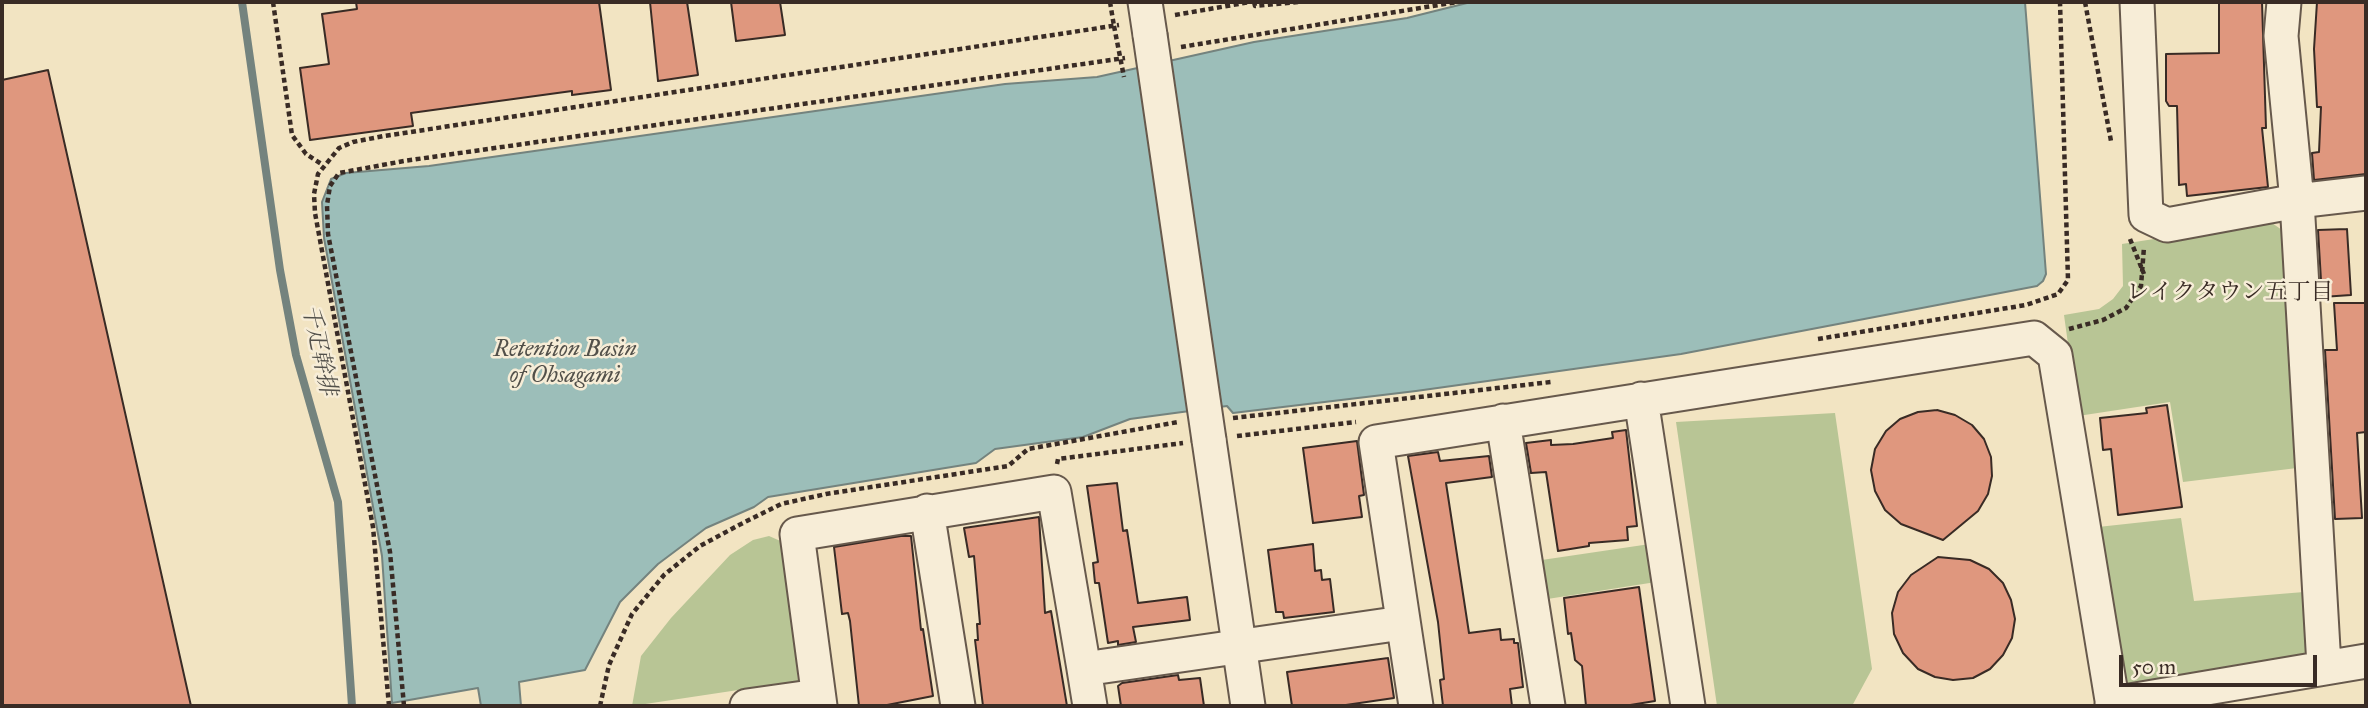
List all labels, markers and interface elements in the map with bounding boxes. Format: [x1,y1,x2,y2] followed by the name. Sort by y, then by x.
[2127,279,2333,307] district label: レイクタウン五丁目
[295,302,341,398] water label: 千疋幹排
[493,336,637,390] water label: Retention Basin of Ohsagami
[2123,642,2321,686] scale bar
[2132,654,2176,680] text: 50 m

